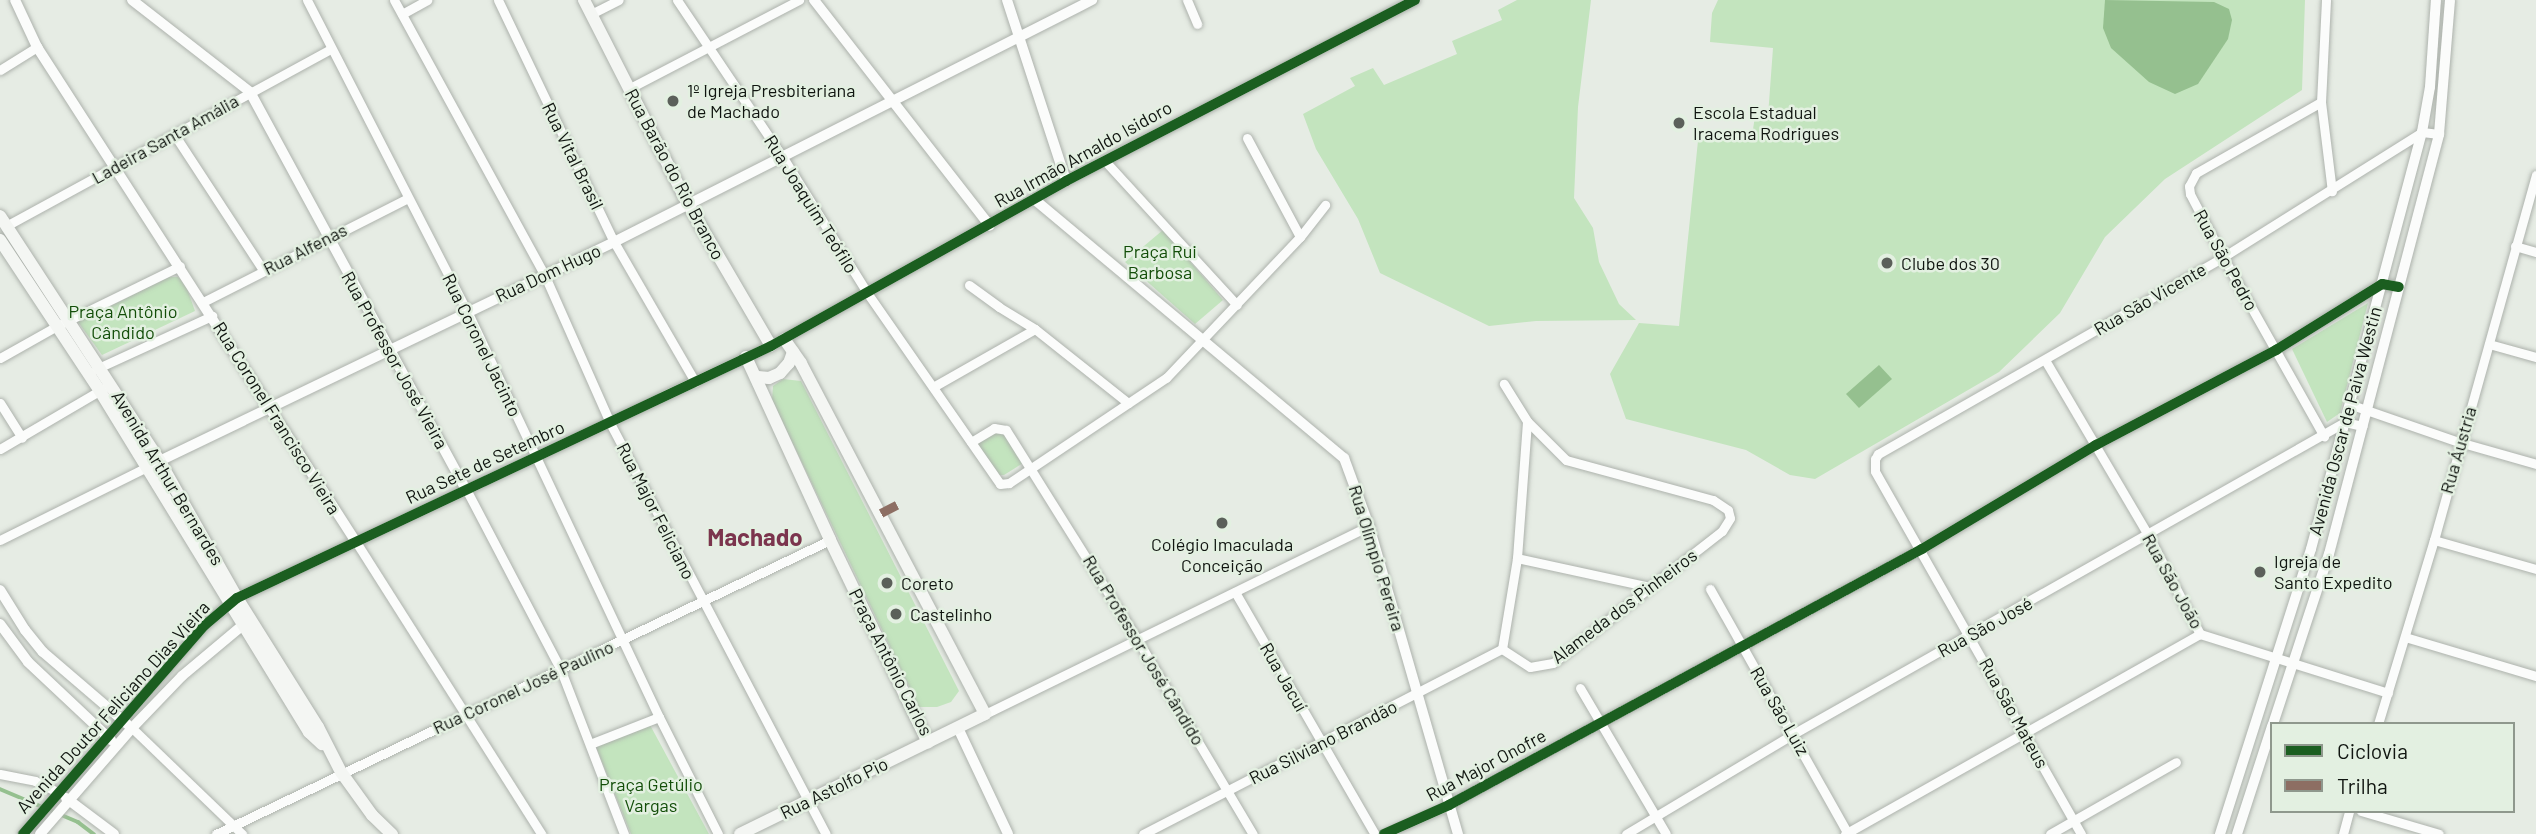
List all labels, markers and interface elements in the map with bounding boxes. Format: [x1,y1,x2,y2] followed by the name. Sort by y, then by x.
[687,80,855,122] place label: 1º Igreja Presbiteriana de Machado
[621,85,729,263] street label: Rua Barão do Rio Branco
[88,90,242,188] street label: Ladeira Santa Amália
[665,93,681,109] marker: 1º Igreja Presbiteriana de Machado
[990,96,1176,212] street label: Rua Irmão Arnaldo Isidoro
[538,99,608,213] street label: Rua Vital Brasil
[1693,102,1839,144] place label: Escola Estadual Iracema Rodrigues
[1671,115,1687,131] marker: Escola Estadual Iracema Rodrigues
[760,131,862,277] street label: Rua Joaquim Teófilo
[2189,206,2263,314] street label: Rua São Pedro
[259,219,351,279] street label: Rua Alfenas
[492,239,604,307] street label: Rua Dom Hugo
[1123,241,1197,284] park label: Praça Rui Barbosa
[1901,252,2000,274] place label: Clube dos 30
[1879,255,1895,271] marker: Clube dos 30
[2090,258,2210,340] street label: Rua São Vicente
[337,268,453,452] street label: Rua Professor José Vieira
[438,270,526,420] street label: Rua Coronel Jacinto
[68,301,178,344] park label: Praça Antônio Cândido
[2304,304,2386,538] street label: Avenida Oscar de Paiva Westin
[209,318,345,518] street label: Rua Coronel Francisco Vieira
[107,387,229,569] street label: Avenida Arthur Bernardes
[2435,404,2481,496] street label: Rua Áustria
[402,416,568,508] street label: Rua Sete de Setembro
[612,439,700,583] street label: Rua Major Feliciano
[1344,482,1410,634] street label: Rua Olímpio Pereira
[1214,515,1230,531] marker: Colégio Imaculada Conceição
[707,523,803,551] district label: Machado
[2138,530,2208,632] street label: Rua São João
[1151,534,1293,576] place label: Colégio Imaculada Conceição
[1547,544,1701,668] street label: Alameda dos Pinheiros
[1079,551,1209,749] street label: Rua Professor José Cândido
[2274,551,2392,594] place label: Igreja de Santo Expedito
[2252,564,2268,580] marker: Igreja de Santo Expedito
[901,572,954,594] place label: Coreto
[879,575,895,591] marker: Coreto
[845,585,937,739] street label: Praça Antônio Carlos
[1934,592,2036,662] street label: Rua São José
[12,596,214,818] street label: Avenida Doutor Feliciano Dias Vieira
[910,603,992,625] place label: Castelinho
[888,606,904,622] marker: Castelinho
[429,636,617,738] street label: Rua Coronel José Paulino
[1256,639,1312,715] street label: Rua Jacuí
[1975,654,2053,772] street label: Rua São Mateus
[1746,663,1814,759] street label: Rua São Luiz
[1245,695,1401,789] street label: Rua Silviano Brandão
[2270,722,2515,813] legend
[1422,724,1550,806] street label: Rua Major Onofre
[2337,738,2408,763] text: Ciclovia
[777,753,891,823] street label: Rua Astolfo Pio
[2337,773,2388,798] text: Trilha
[599,774,703,816] park label: Praça Getúlio Vargas

